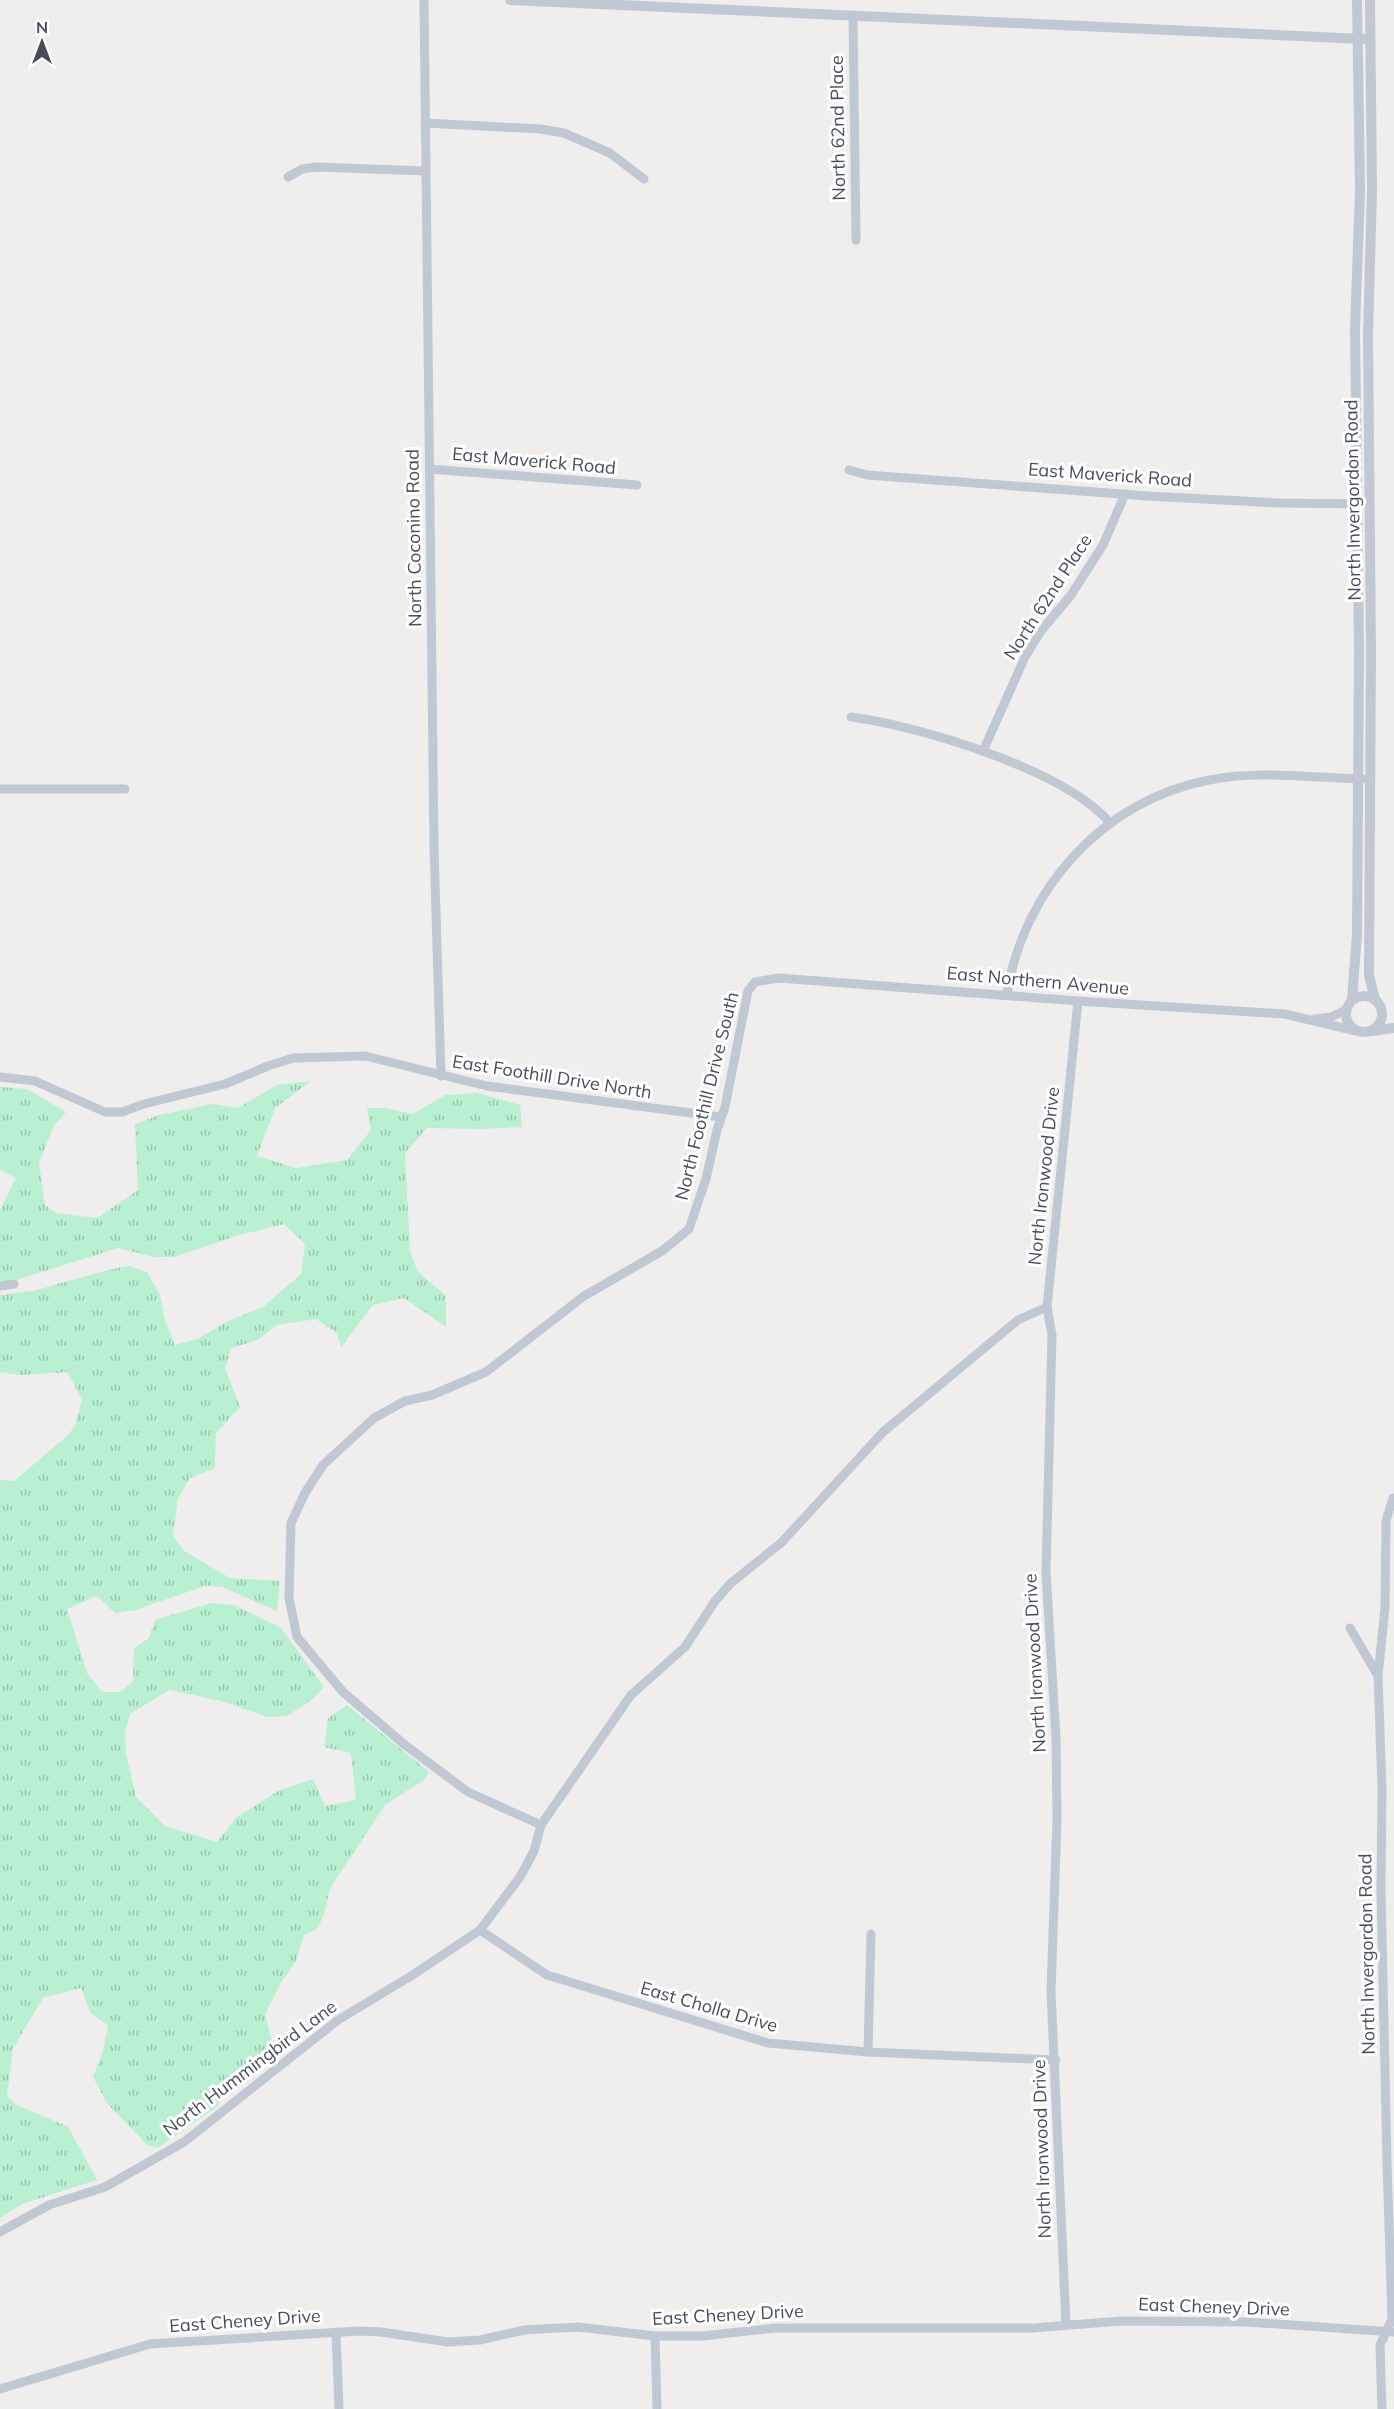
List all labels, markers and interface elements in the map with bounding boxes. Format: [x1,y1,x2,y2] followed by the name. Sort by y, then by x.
[12,12,72,72] north arrow
[36,17,48,37] text: N
[825,55,850,201] street label: North 62nd Place
[1339,399,1366,601] street label: North Invergordon Road
[451,442,617,479] street label: East Maverick Road
[400,449,427,627] street label: North Coconino Road
[1027,457,1193,492] street label: East Maverick Road
[998,530,1097,664] street label: North 62nd Place
[946,961,1130,1000] street label: East Northern Avenue
[669,989,744,1202] street label: North Foothill Drive South
[451,1049,653,1104] street label: East Foothill Drive North
[1023,1086,1064,1266] street label: North Ironwood Drive
[1018,1573,1051,1753] street label: North Ironwood Drive
[1353,1853,1380,2055] street label: North Invergordon Road
[638,1976,780,2037] street label: East Cholla Drive
[158,1995,341,2140] street label: North Hummingbird Lane
[1027,2059,1056,2239] street label: North Ironwood Drive
[1138,2292,1290,2321] street label: East Cheney Drive
[652,2299,804,2330] street label: East Cheney Drive
[168,2304,321,2337] street label: East Cheney Drive

